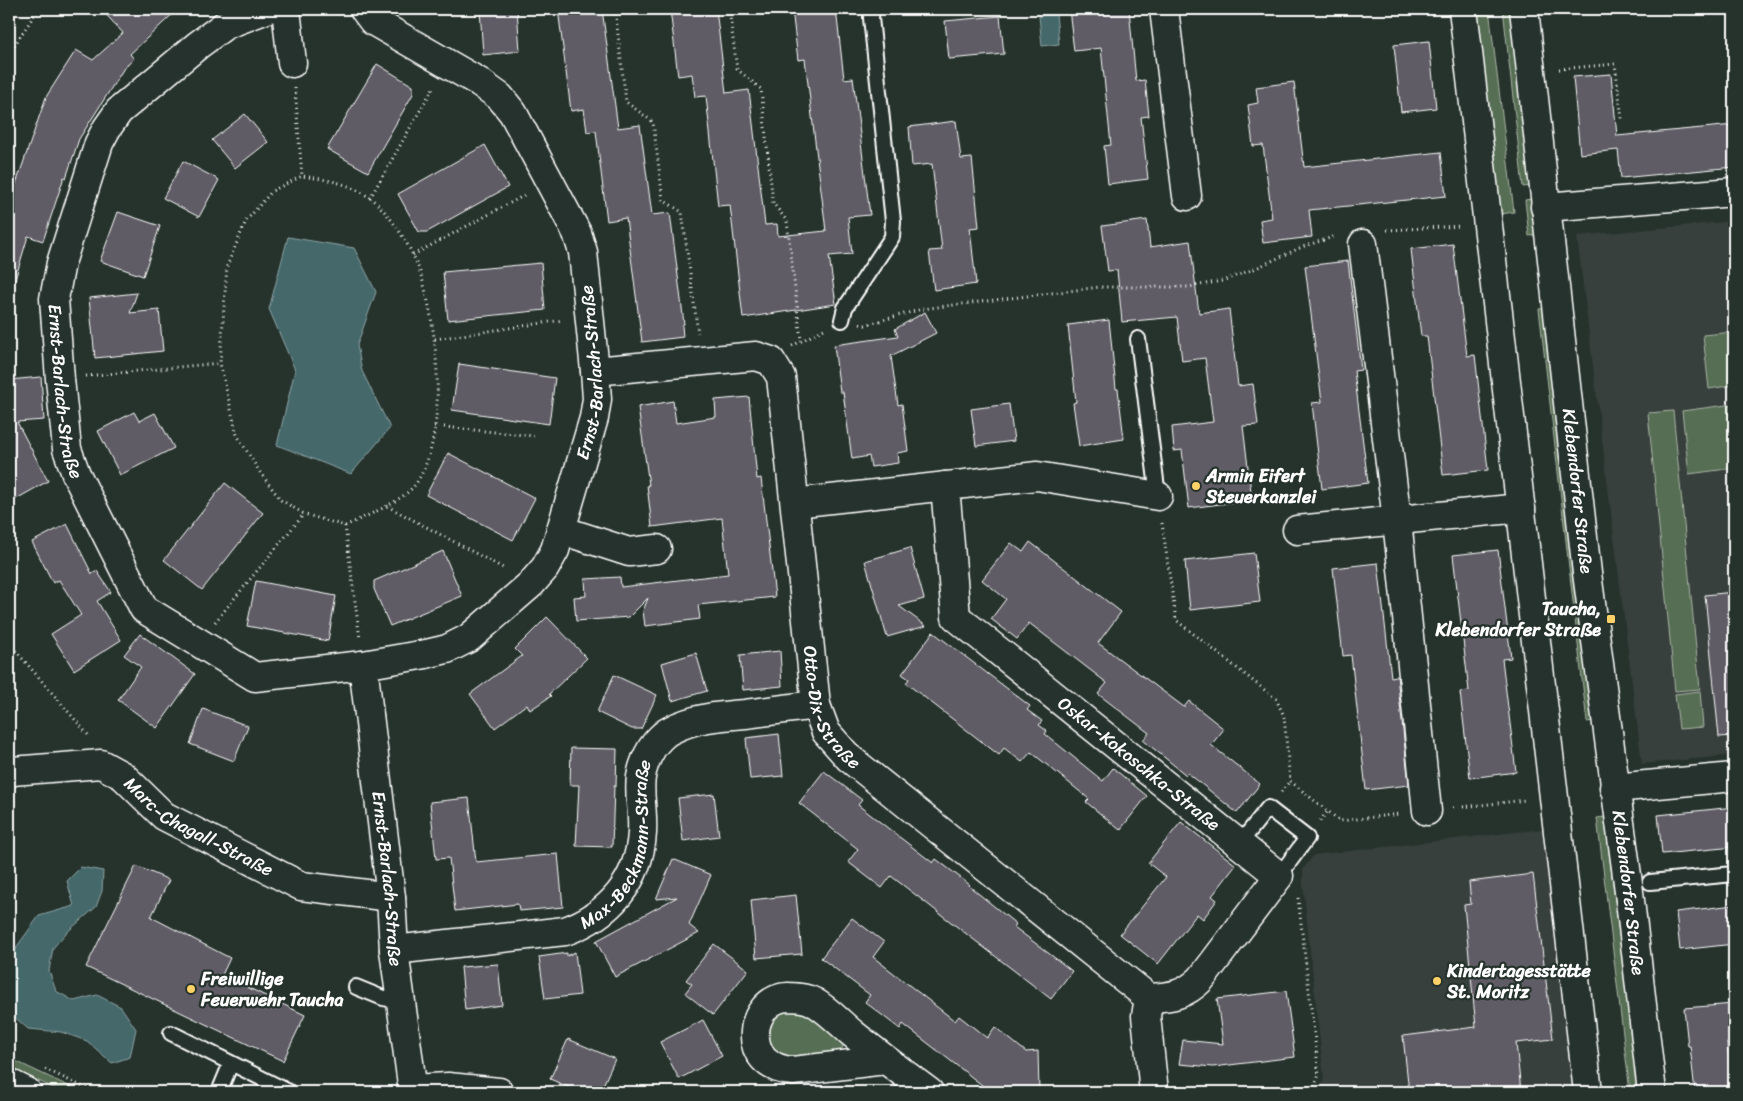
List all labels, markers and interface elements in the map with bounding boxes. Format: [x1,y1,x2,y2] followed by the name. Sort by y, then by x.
[566,284,613,464] street label: Ernst-Barlach-Straße
[38,303,92,483] street label: Ernst-Barlach-Straße
[1553,407,1603,575] street label: Klebendorfer Straße
[1205,460,1317,513] place label: Armin Eifert Steuerkanzlei
[1190,480,1202,492] marker: Armin Eifert Steuerkanzlei
[1434,593,1601,646] place label: Taucha, Klebendorfer Straße
[1605,613,1617,625] marker: Taucha, Klebendorfer Straße
[794,644,868,778] street label: Otto-Dix-Straße
[1050,688,1228,839] street label: Oskar-Kokoschka-Straße
[573,755,661,938] street label: Max-Beckmann-Straße
[116,769,279,885] street label: Marc-Chagall-Straße
[362,789,412,968] street label: Ernst-Barlach-Straße
[1603,808,1655,977] street label: Klebendorfer Straße
[1446,955,1591,1008] place label: Kindertagesstätte St. Moritz
[200,963,343,1016] place label: Freiwillige Feuerwehr Taucha
[1431,975,1443,987] marker: Kindertagesstätte St. Moritz
[185,983,197,995] marker: Freiwillige Feuerwehr Taucha

